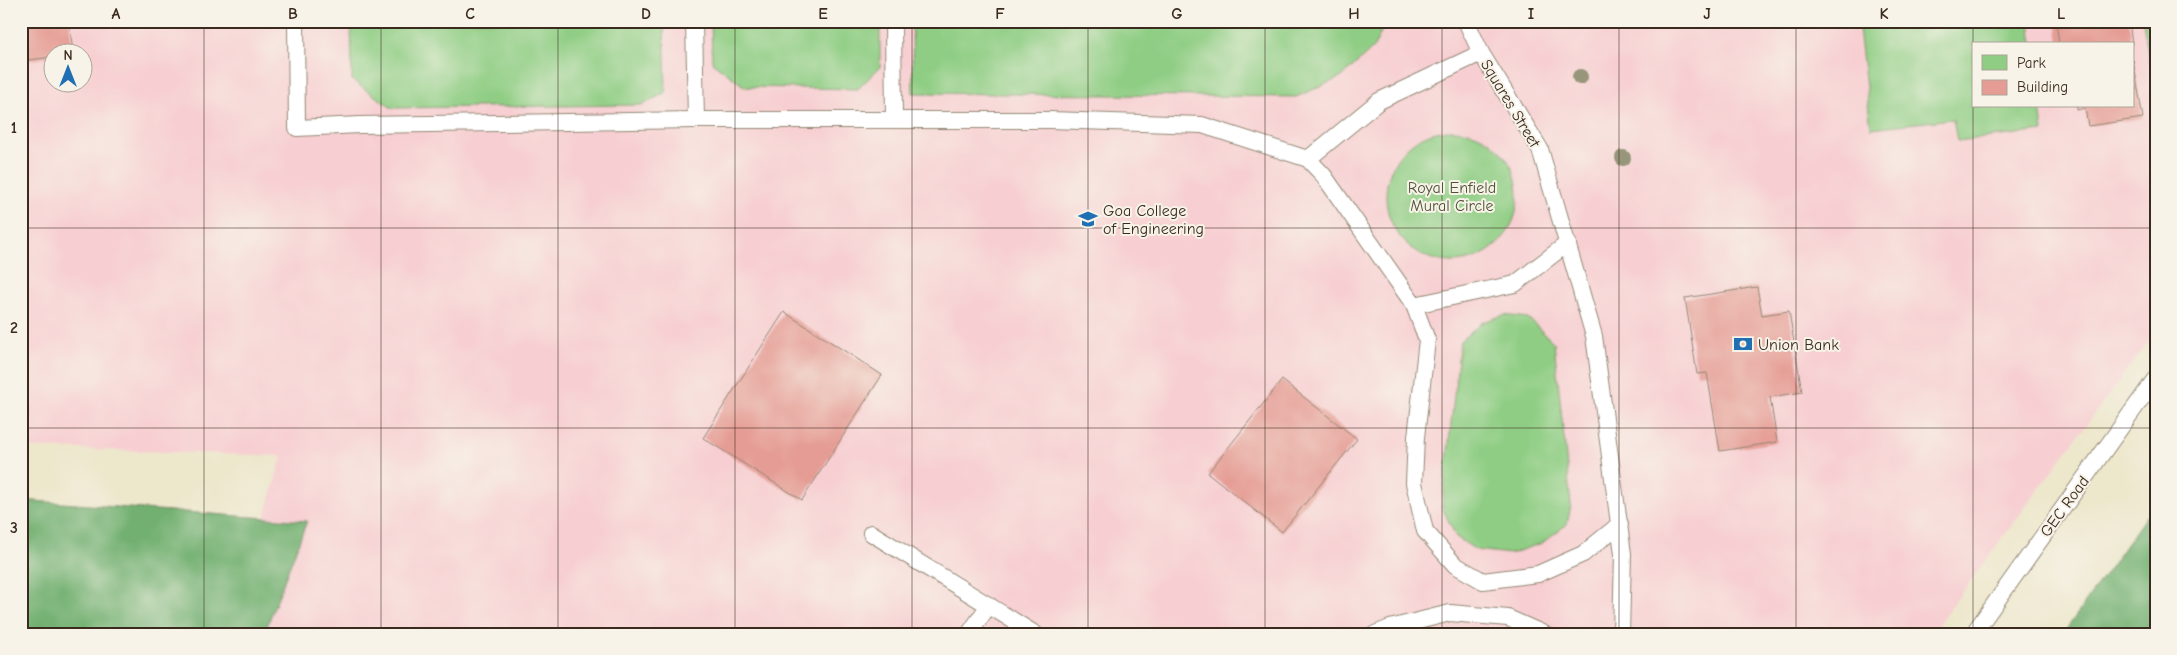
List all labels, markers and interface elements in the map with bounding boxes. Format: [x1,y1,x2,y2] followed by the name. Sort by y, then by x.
[112,5,121,23] text: A
[288,5,298,23] text: B
[465,5,475,23] text: C
[641,5,651,23] text: D
[818,5,828,23] text: E
[995,5,1005,23] text: F
[1171,5,1183,23] text: G
[1348,5,1360,23] text: H
[1528,5,1534,23] text: I
[1703,5,1711,23] text: J
[1879,5,1889,23] text: K
[2057,5,2065,23] text: L
[42,42,92,92] north arrow
[1972,42,2134,108] legend
[63,47,73,64] text: N
[2017,54,2046,72] text: Park
[1477,56,1544,151] street label: Squares Street
[2017,78,2068,96] text: Building
[11,119,17,137] text: 1
[1408,179,1496,215] park label: Royal Enfield Mural Circle
[1103,202,1204,238] place label: Goa College of Engineering
[1077,208,1099,230] school or university icon: Goa College of Engineering
[10,319,18,337] text: 2
[1732,333,1754,355] bank icon: Union Bank
[1758,336,1839,354] place label: Union Bank
[2037,473,2093,540] street label: GEC Road
[10,519,18,537] text: 3

